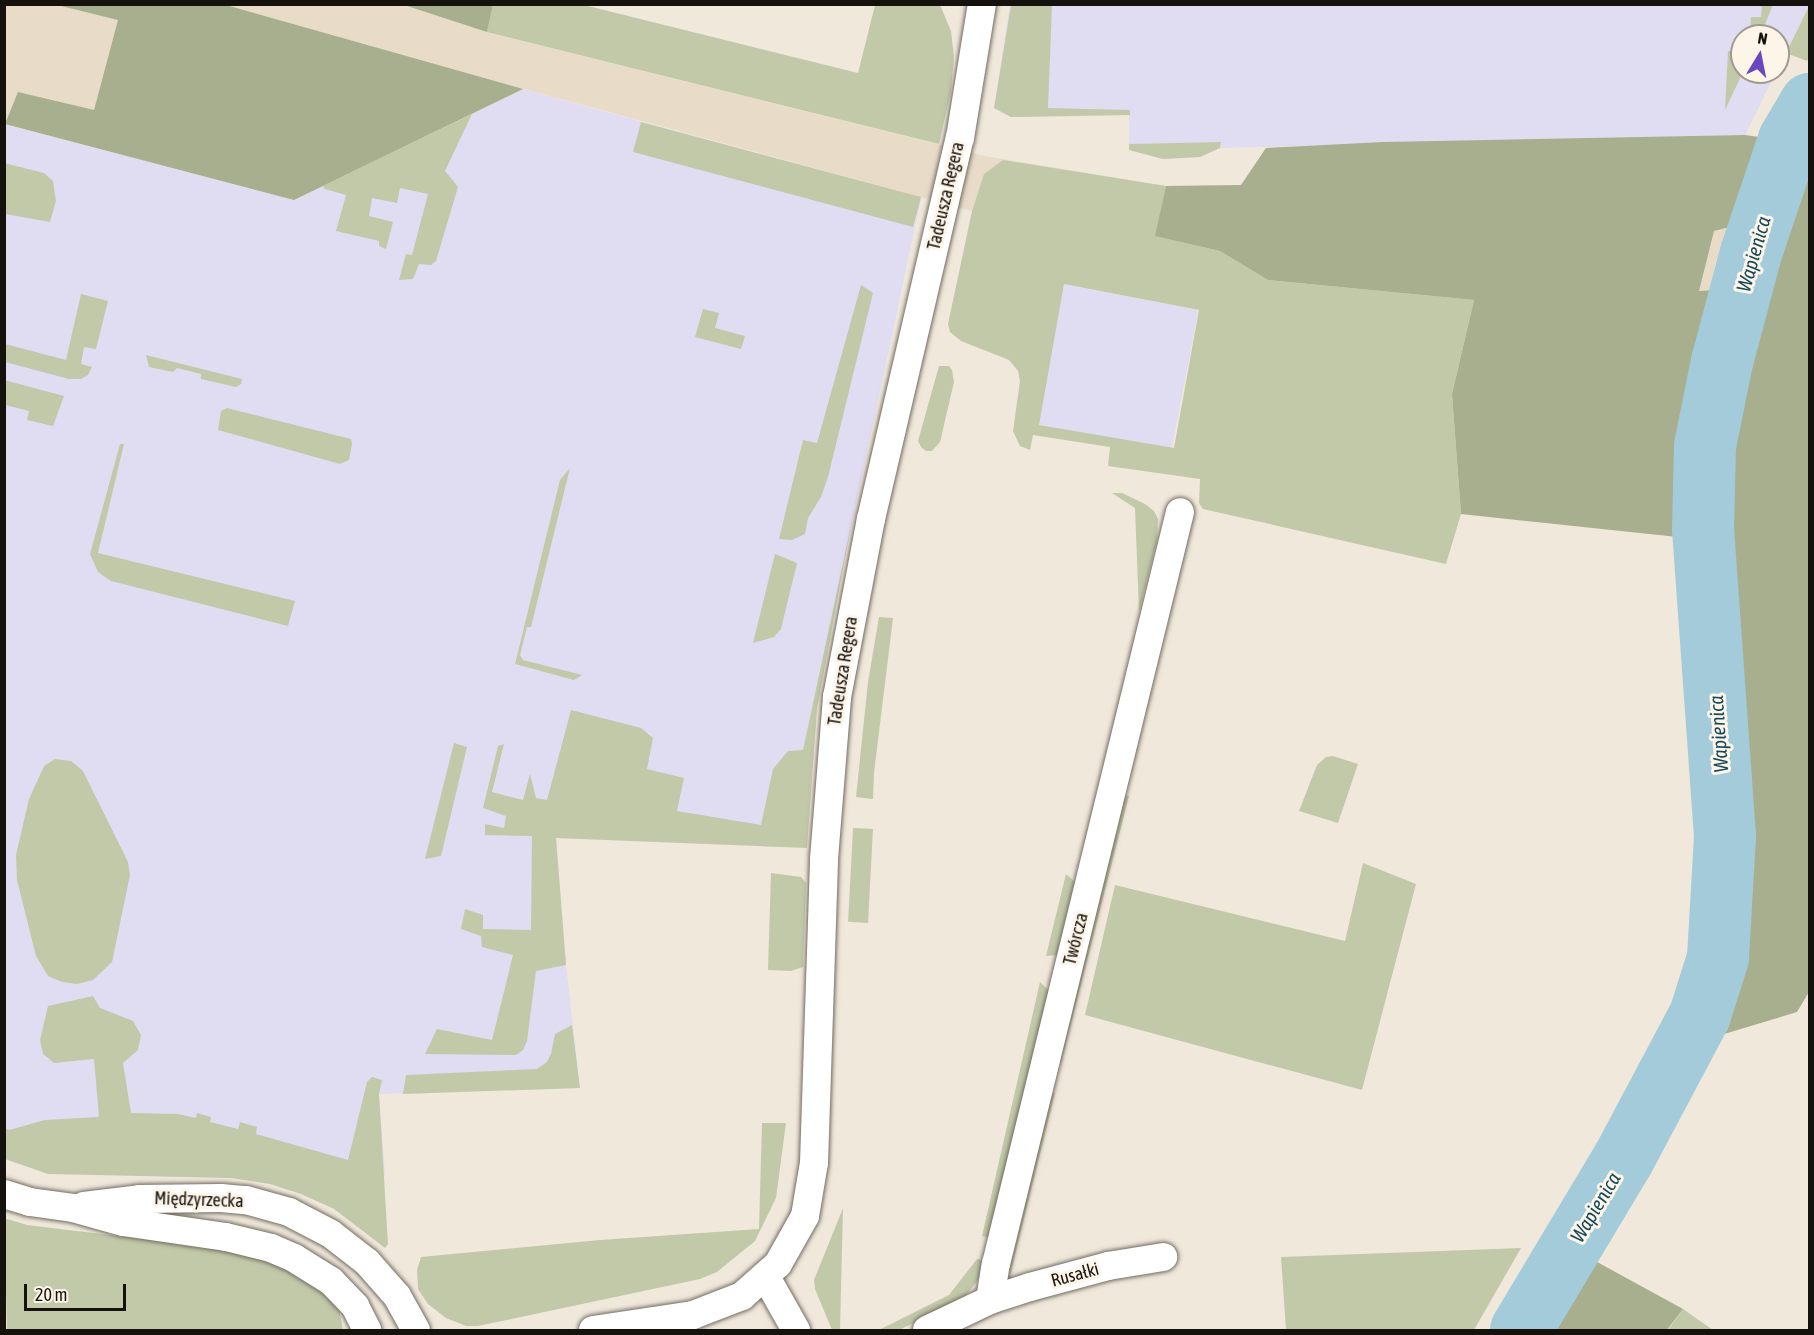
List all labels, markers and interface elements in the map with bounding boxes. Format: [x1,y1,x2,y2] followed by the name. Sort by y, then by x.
[1730,24,1790,84] north arrow
[1757,29,1769,48] text: N
[923,140,969,252] street label: Tadeusza Regera
[1731,214,1775,294] water label: Wapienica
[824,615,862,727] street label: Tadeusza Regera
[1703,695,1733,773] water label: Wapienica
[1059,911,1093,967] street label: Twórcza
[1565,1168,1625,1246] water label: Wapienica
[154,1188,244,1212] street label: Międzyrzecka
[1049,1258,1101,1292] street label: Rusałki
[27,1272,129,1310] scale bar
[35,1284,67,1305] text: 20 m

